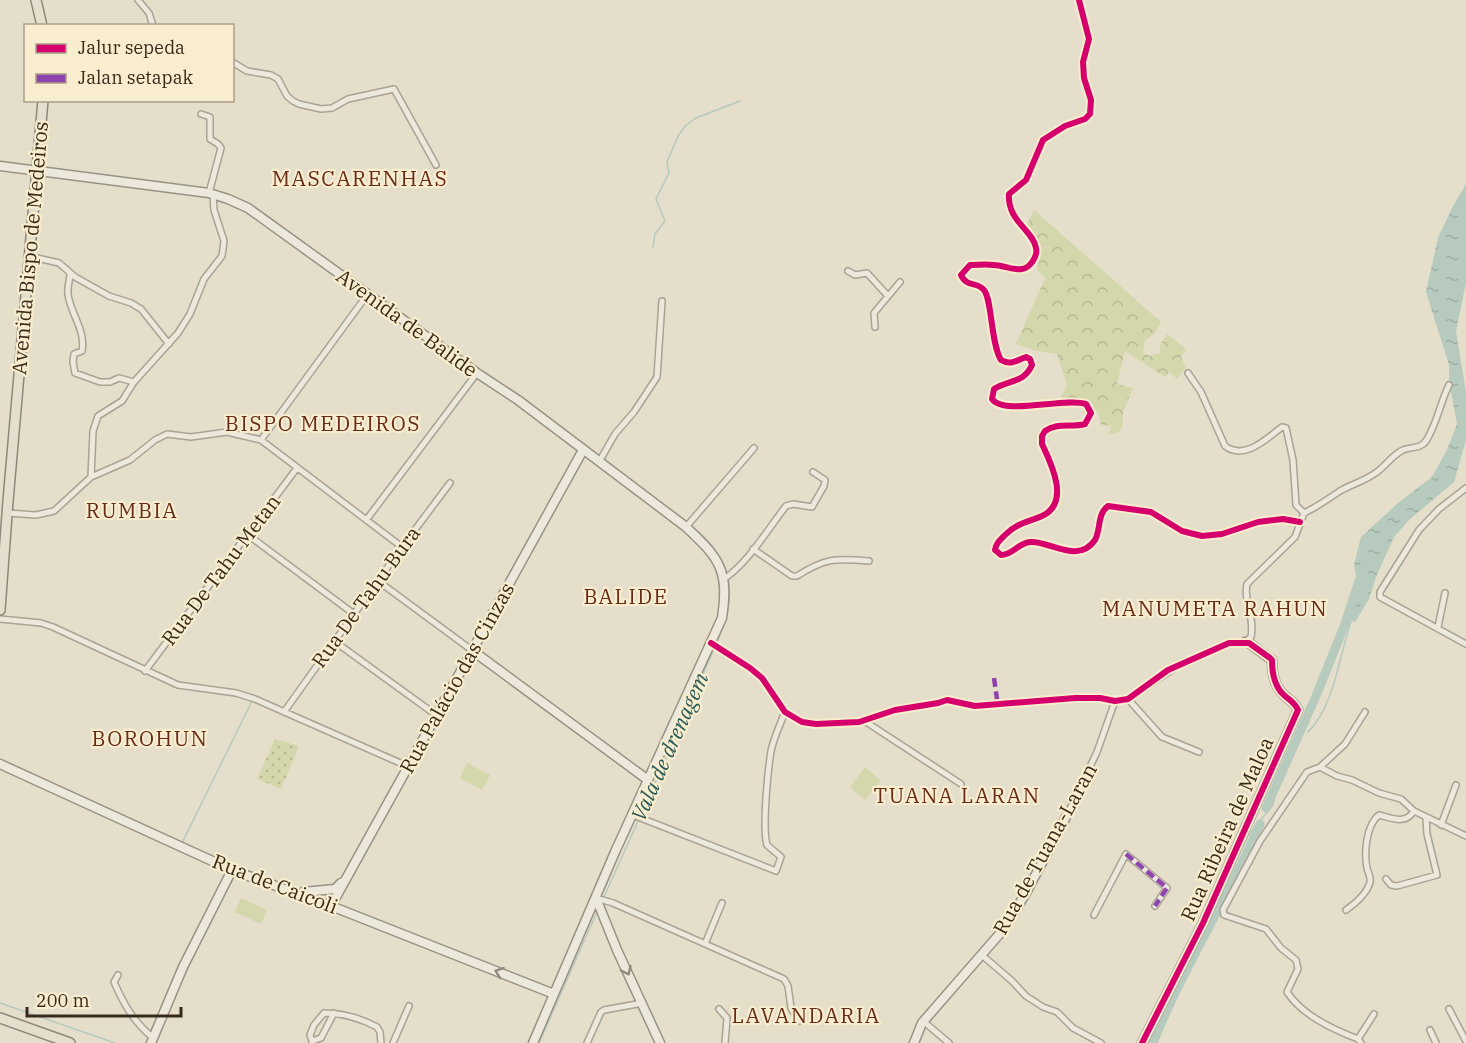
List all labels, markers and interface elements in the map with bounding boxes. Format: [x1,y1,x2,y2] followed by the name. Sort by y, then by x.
[24,24,234,102] legend
[78,36,185,59] text: Jalur sepeda
[78,66,194,89] text: Jalan setapak
[5,120,54,376] street label: Avenida Bispo de Medeiros
[272,164,448,192] district label: MASCARENHAS
[331,262,483,383] street label: Avenida de Balide
[225,409,421,437] district label: BISPO MEDEIROS
[155,489,286,651] street label: Rua De Tahu Metan
[86,496,178,524] district label: RUMBIA
[305,520,426,673] street label: Rua De Tahu Bura
[393,578,520,778] street label: Rua Palácio das Cinzas
[583,582,669,610] district label: BALIDE
[1102,594,1328,622] district label: MANUMETA RAHUN
[624,668,715,825] water label: Vala de drenagem
[92,724,208,752] district label: BOROHUN
[1174,732,1279,925] street label: Rua Ribeira de Maloa
[986,758,1103,939] street label: Rua de Tuana-Laran
[873,781,1041,809] district label: TUANA LARAN
[208,847,342,920] street label: Rua de Caicoli
[620,964,632,975] one-way arrow
[494,967,505,980] one-way arrow
[27,980,182,1018] scale bar
[36,989,90,1012] text: 200 m
[731,1001,881,1029] district label: LAVANDARIA

